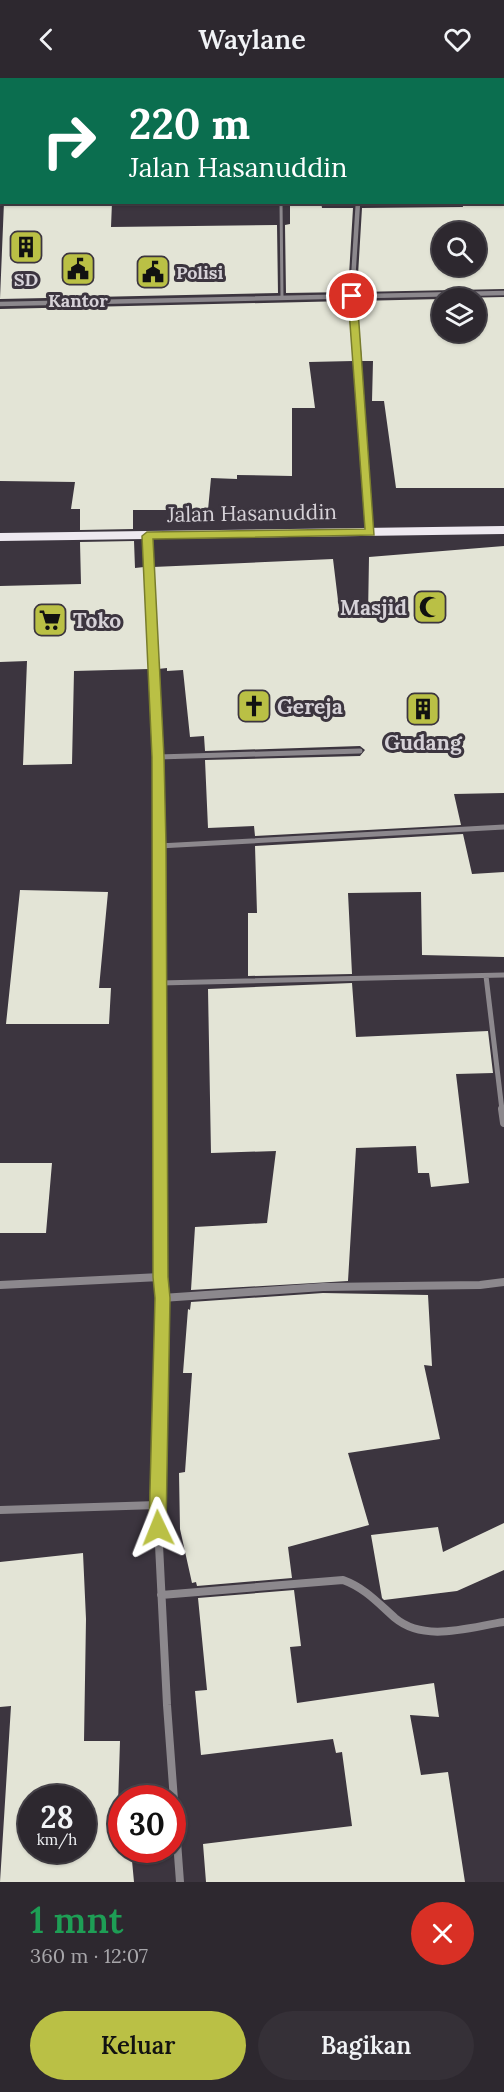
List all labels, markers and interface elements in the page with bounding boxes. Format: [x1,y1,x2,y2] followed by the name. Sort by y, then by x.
[198,22,306,56] text: Waylane
[30,23,63,56] icon: back
[441,23,474,56] icon: heart
[129,97,250,151] text: 220 m
[30,102,108,180] icon: right
[129,150,347,184] text: Jalan Hasanuddin
[432,222,486,342] map controls
[432,222,486,276] button: search
[8,229,44,265] building icon: SD
[60,251,96,287] public building icon: Kantor
[135,254,171,290] public building icon: Polisi
[176,261,224,284] place label: Polisi
[14,268,39,291] place label: SD
[326,270,377,321] pin
[335,279,368,312] icon: arrive
[432,288,486,342] button: layers
[48,289,108,312] place label: Kantor
[166,498,337,528] street label: Jalan Hasanuddin
[412,589,448,625] mosque icon: Masjid
[340,594,407,621] place label: Masjid
[32,602,68,638] supermarket icon: Toko
[73,607,121,634] place label: Toko
[236,688,272,724] church icon: Gereja
[405,691,441,727] building icon: Gudang
[277,693,343,720] place label: Gereja
[384,729,463,756] place label: Gudang
[126,1496,190,1560] position arrow
[108,1785,186,1863] speed limit sign: 30
[40,1798,74,1836] text: 28
[37,1830,77,1849] text: km/h
[30,1897,123,1943] text: 1 mnt
[411,1902,474,1965] button: close
[30,1943,148,1968] text: 360 m · 12:07
[30,2011,246,2080] button: Keluar
[258,2011,474,2080] button: Bagikan

